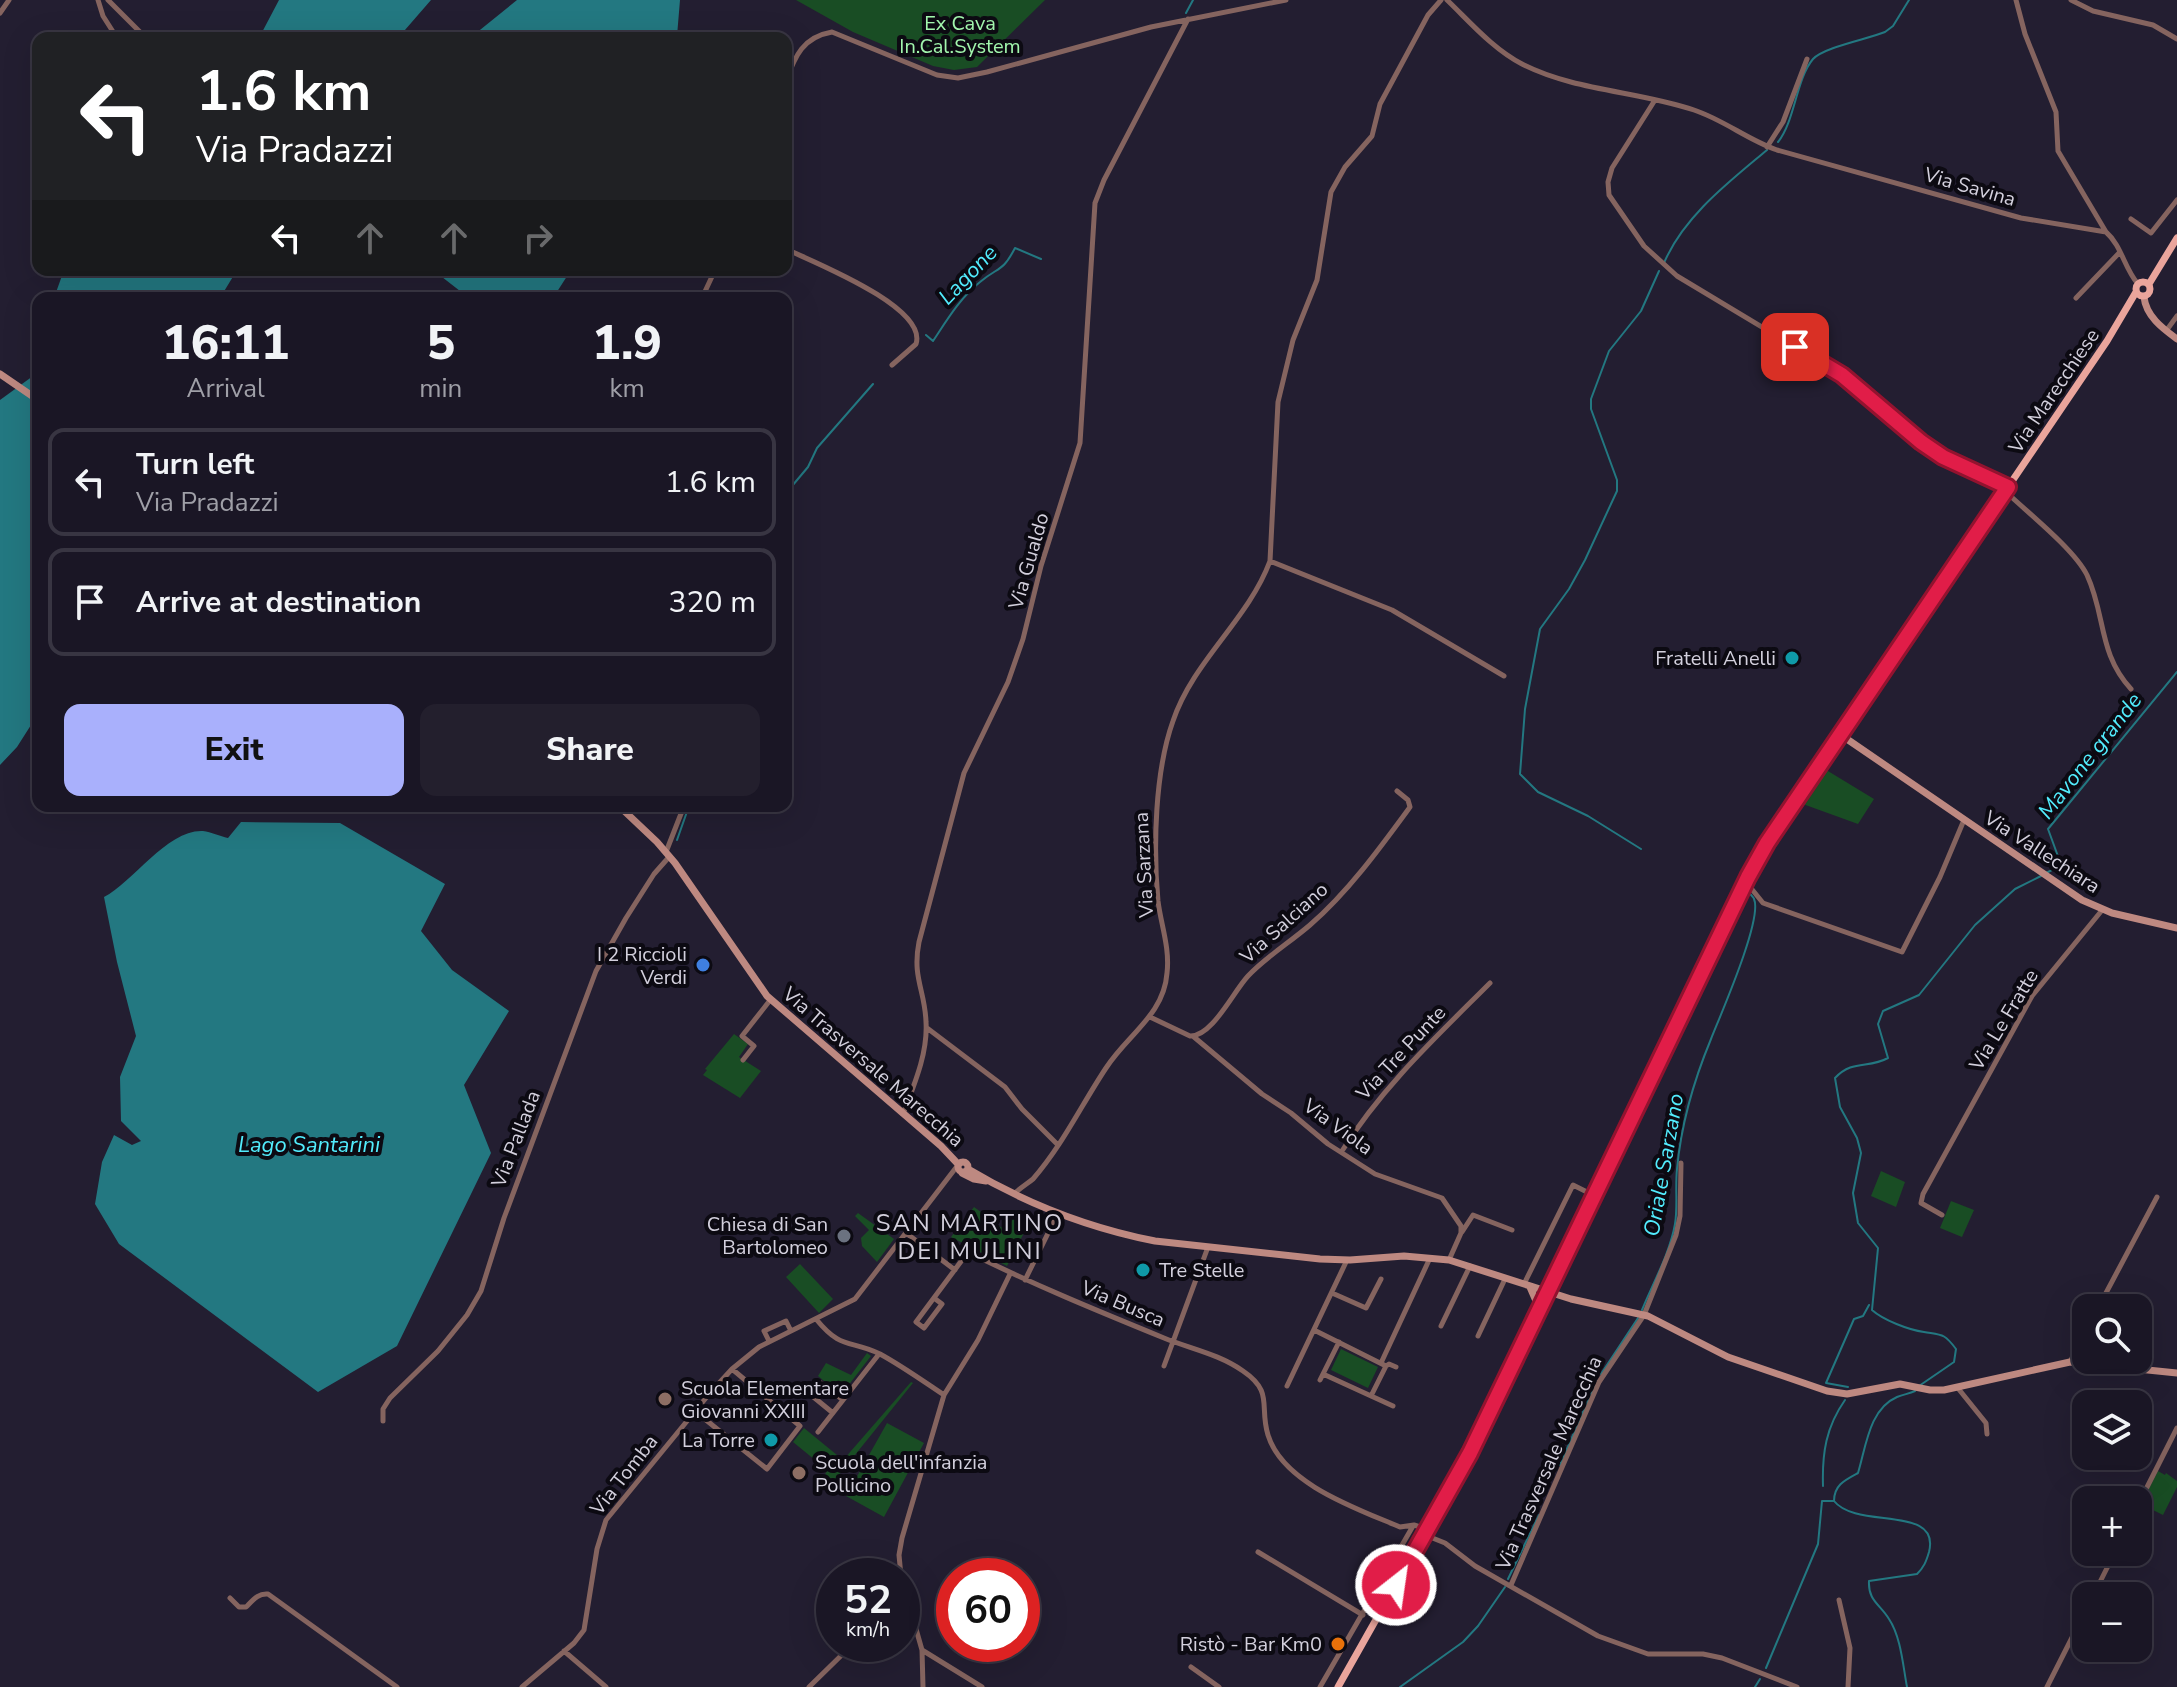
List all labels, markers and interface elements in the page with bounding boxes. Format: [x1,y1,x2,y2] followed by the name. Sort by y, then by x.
[899,10,1021,60] park label: Ex Cava In.Cal.System
[196,53,371,130] text: 1.6 km
[64,64,168,168] icon: left
[196,126,393,175] text: Via Pradazzi
[1920,161,2019,213] street label: Via Savina
[264,216,308,260] icon: left
[348,216,392,260] icon: ahead
[432,216,476,260] icon: ahead
[516,216,560,260] icon: right
[932,238,1004,312] water label: Lagone
[162,310,289,376] text: 16:11
[426,310,455,376] text: 5
[592,310,662,376] text: 1.9
[1761,313,1829,381] pin
[2002,323,2106,459] street label: Via Marecchiese
[1773,325,1817,369] icon: arrive
[187,371,265,406] text: Arrival
[419,371,462,406] text: min
[610,371,645,406] text: km
[136,444,254,485] text: Turn left
[68,460,112,504] icon: left
[665,462,756,503] text: 1.6 km
[136,485,279,520] text: Via Pradazzi
[1002,510,1056,613] street label: Via Gualdo
[68,580,112,624] icon: arrive
[136,582,421,623] text: Arrive at destination
[669,582,756,623] text: 320 m
[1655,645,1776,672] place label: Fratelli Anelli
[1783,649,1801,667] marker: Fratelli Anelli
[2031,686,2149,826] water label: Mavone grande
[64,704,404,796] button: Exit
[420,704,760,796] button: Share
[1978,804,2105,900] street label: Via Vallechiara
[1128,811,1160,920] street label: Via Sarzana
[1233,876,1334,970] street label: Via Salciano
[597,941,687,991] place label: I 2 Riccioli Verdi
[694,956,712,974] marker: I 2 Riccioli Verdi
[1963,964,2045,1076] street label: Via Le Fratte
[776,980,969,1153] street label: Via Trasversale Marecchia
[1349,1000,1452,1107] street label: Via Tre Punte
[485,1087,547,1192] street label: Via Pallada
[1637,1091,1691,1239] water label: Oriale Sarzano
[1297,1092,1378,1162] street label: Via Viola
[238,1130,381,1160] water label: Lago Santarini
[876,1207,1064,1267] district label: SAN MARTINO DEI MULINI
[707,1211,828,1261] place label: Chiesa di San Bartolomeo
[835,1227,853,1245] marker: Chiesa di San Bartolomeo
[1159,1257,1245,1284] place label: Tre Stelle
[1134,1261,1152,1279] marker: Tre Stelle
[1076,1274,1169,1334] street label: Via Busca
[2072,1294,2152,1662] map controls
[2072,1294,2152,1374] button: search
[1489,1352,1608,1575] street label: Via Trasversale Marecchia
[681,1375,849,1425] place label: Scuola Elementare Giovanni XXIII
[656,1390,674,1408] marker: Scuola Elementare Giovanni XXIII
[2072,1390,2152,1470] button: layers
[682,1427,755,1454] place label: La Torre
[583,1429,664,1522] street label: Via Tomba
[762,1431,780,1449] marker: La Torre
[815,1449,987,1499] place label: Scuola dell'infanzia Pollicino
[790,1464,808,1482] marker: Scuola dell'infanzia Pollicino
[2072,1486,2152,1566] button: +
[1354,1543,1438,1627] position arrow
[936,1558,1040,1662] speed limit sign: 60
[844,1573,892,1627] text: 52
[2072,1582,2152,1662] button: −
[846,1616,890,1643] text: km/h
[1180,1631,1322,1658] place label: Ristò - Bar Km0
[1329,1635,1347,1653] marker: Ristò - Bar Km0

